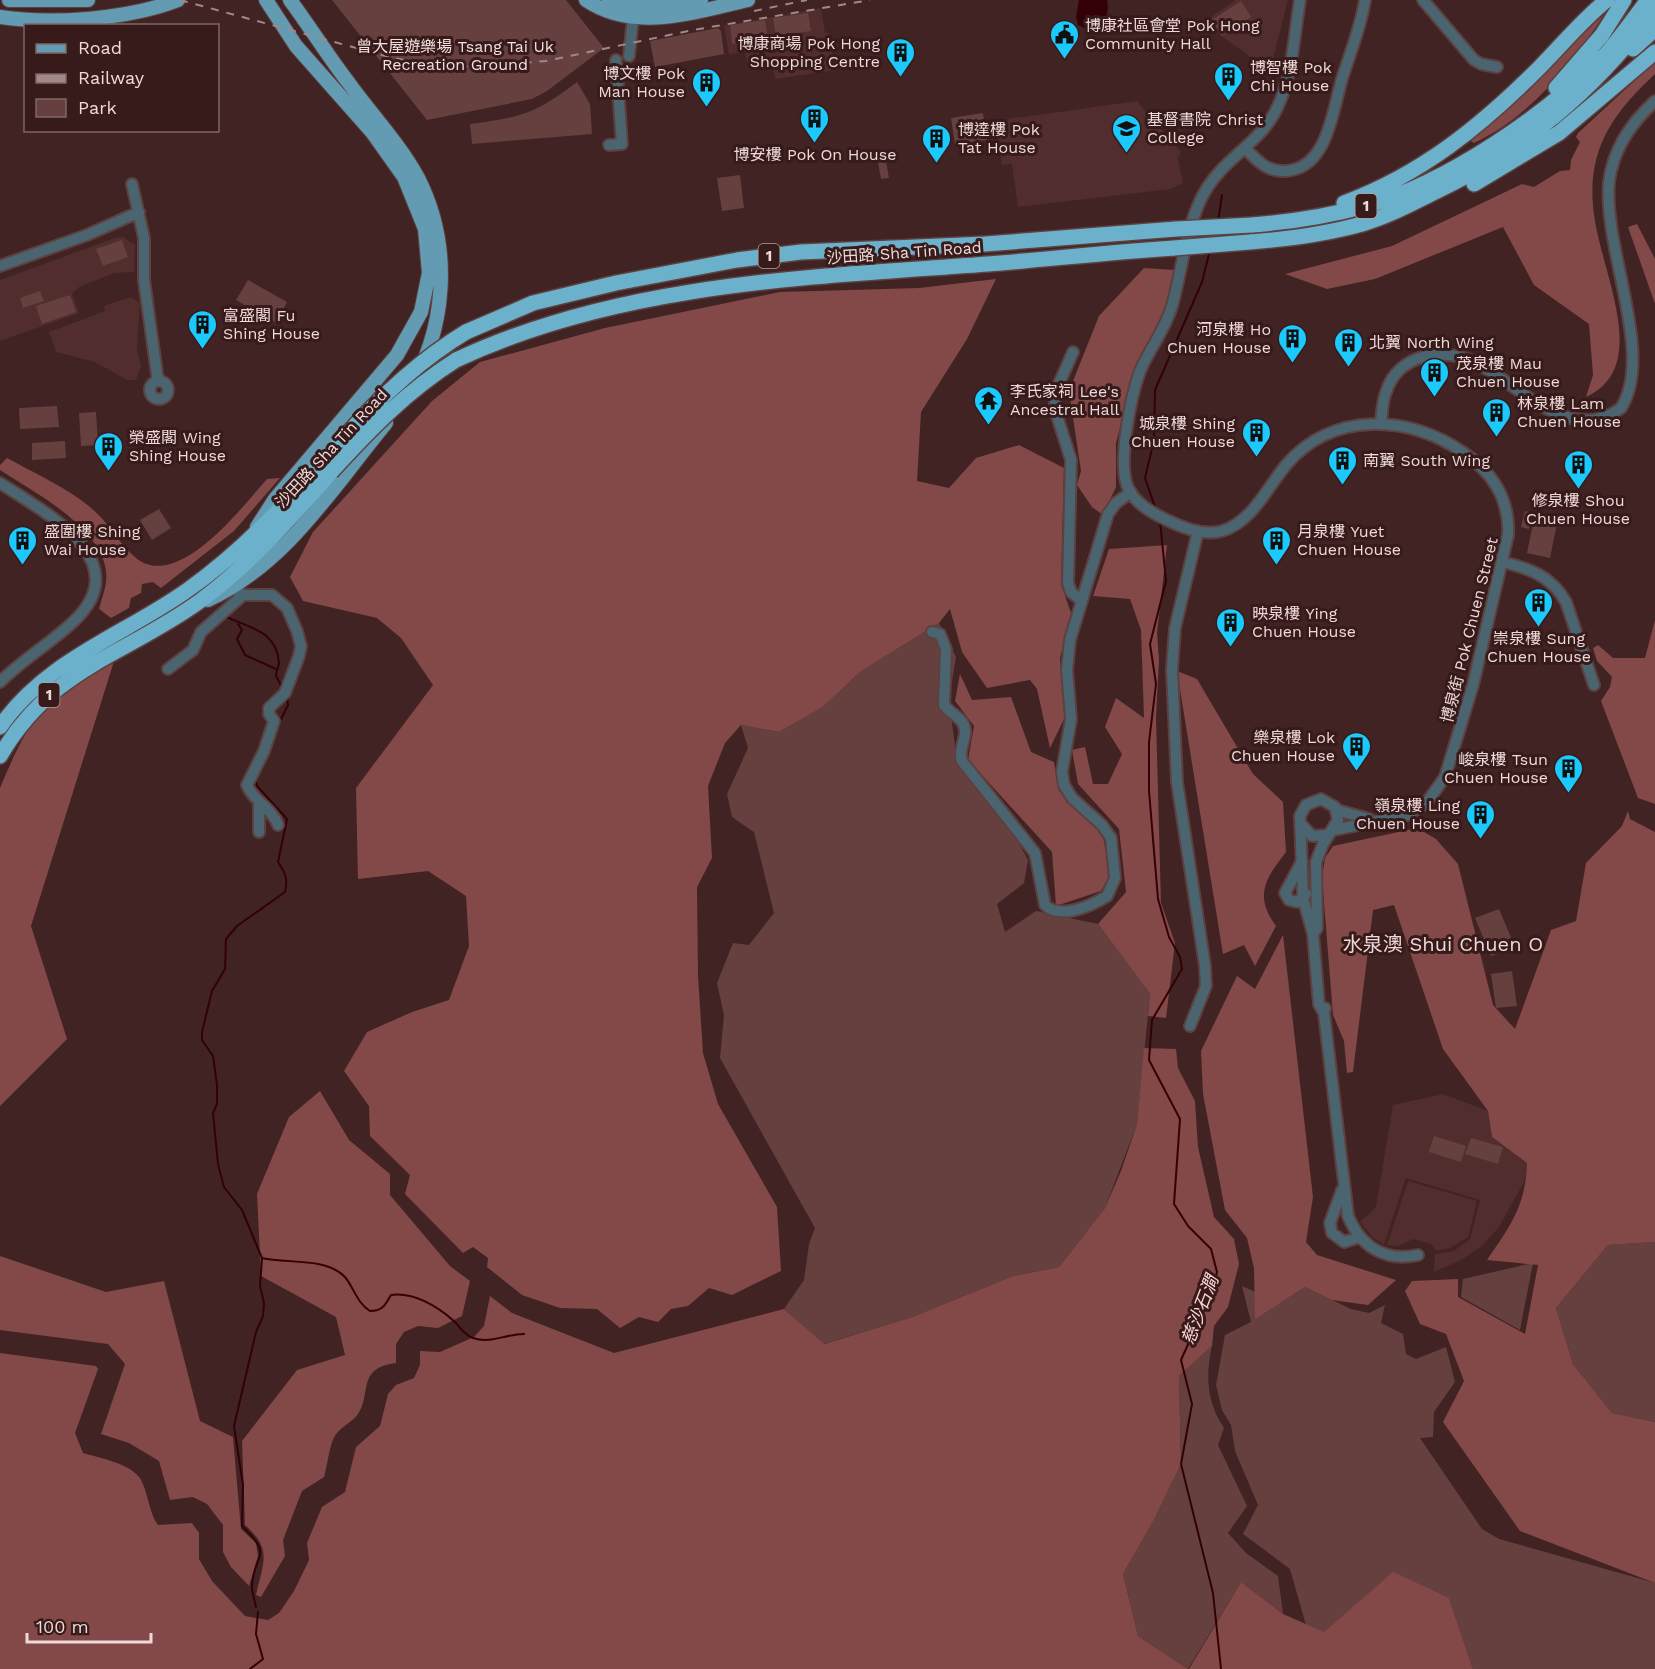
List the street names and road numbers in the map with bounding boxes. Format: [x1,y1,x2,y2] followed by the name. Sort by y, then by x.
[1356,194,1376,218] road number: 1
[826,238,982,267] street label: 沙田路 Sha Tin Road
[758,244,780,268] road number: 1
[271,385,391,512] street label: 沙田路 Sha Tin Road
[1437,535,1502,725] street label: 博泉街 Pok Chuen Street
[38,683,60,707] road number: 1

